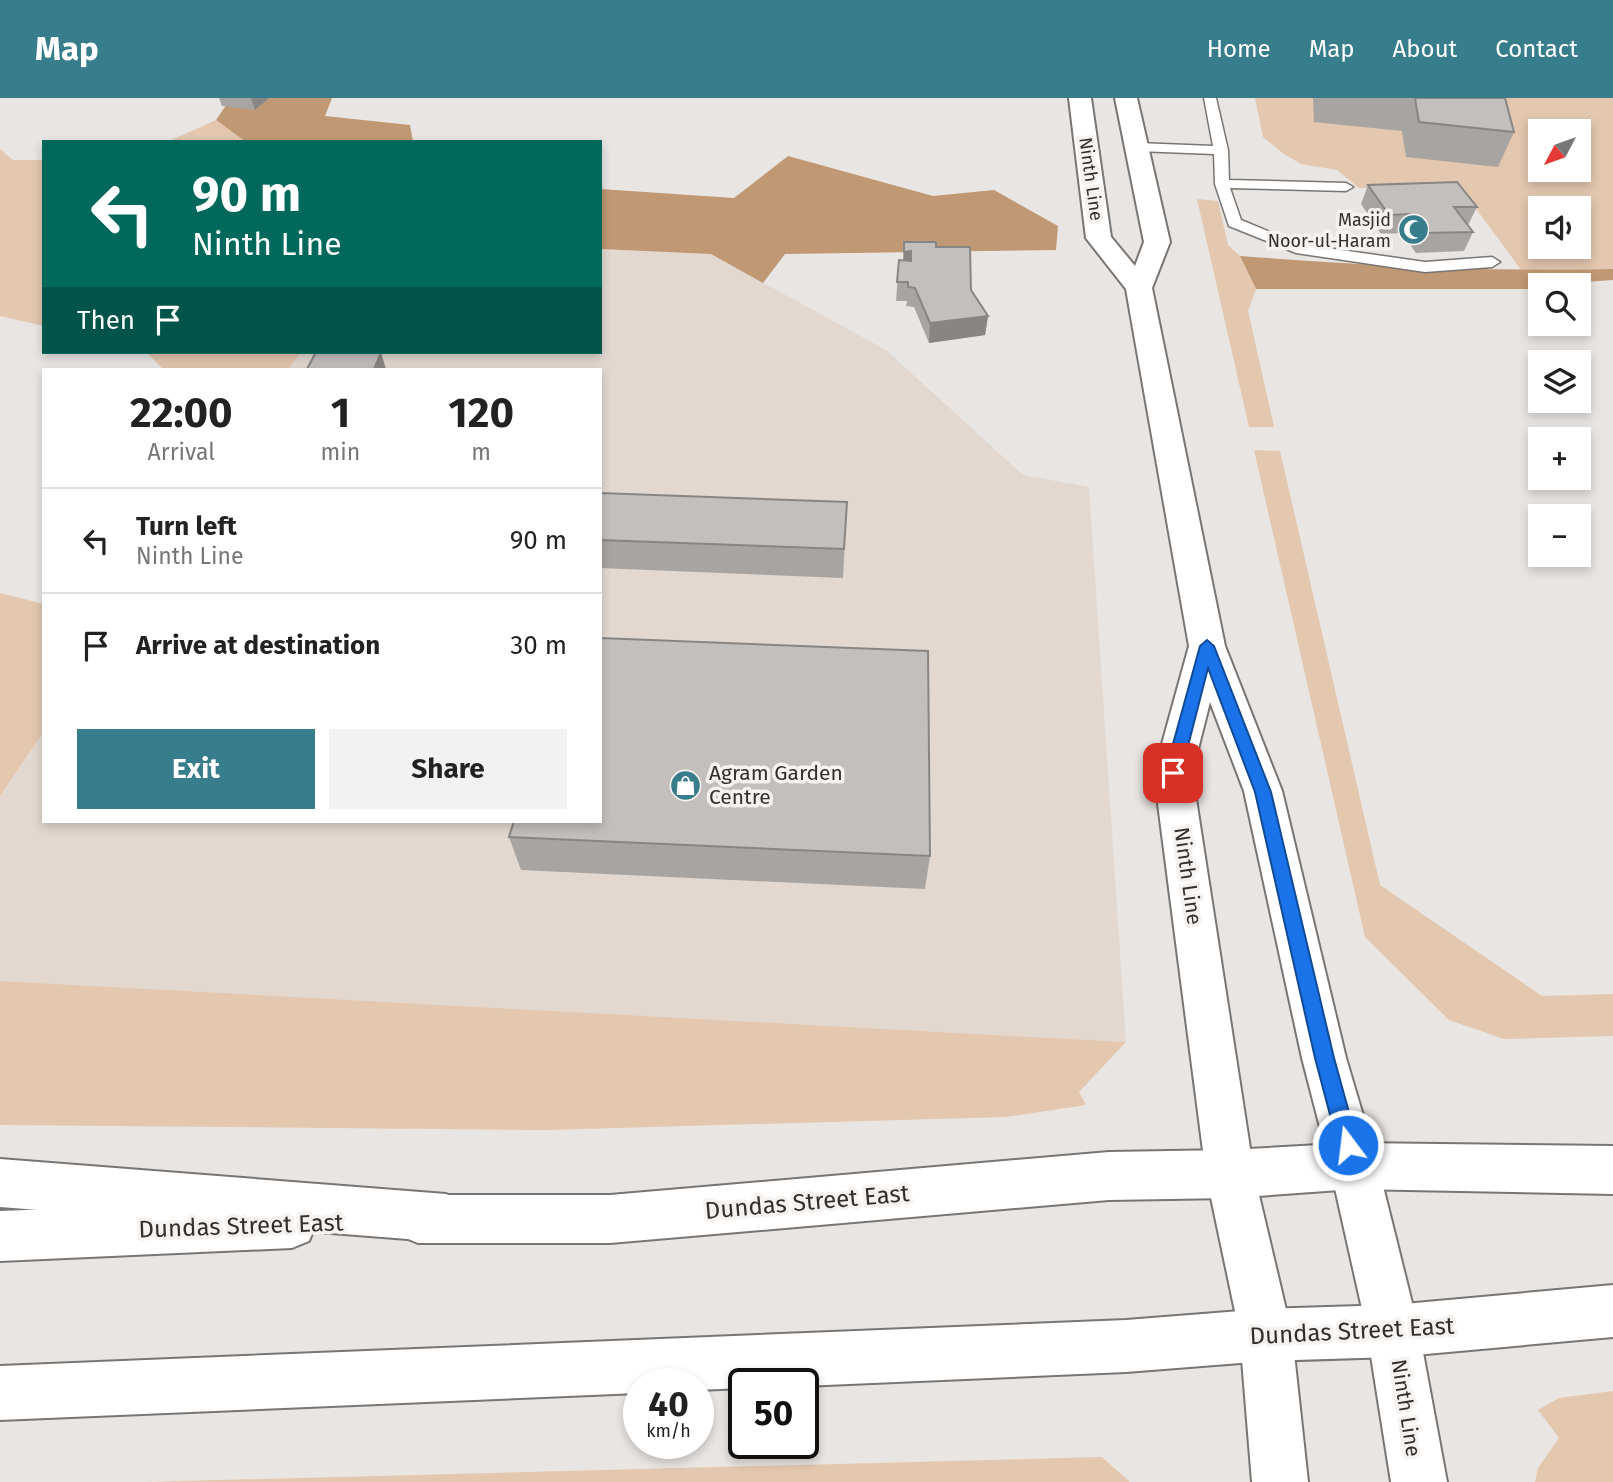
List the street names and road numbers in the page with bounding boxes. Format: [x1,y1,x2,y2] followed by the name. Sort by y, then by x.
[1074,136,1108,222] street label: Ninth Line
[1168,826,1208,926] street label: Ninth Line
[704,1179,911,1225] street label: Dundas Street East
[138,1208,344,1244] street label: Dundas Street East
[1249,1312,1455,1350] street label: Dundas Street East
[1385,1357,1427,1459] street label: Ninth Line

